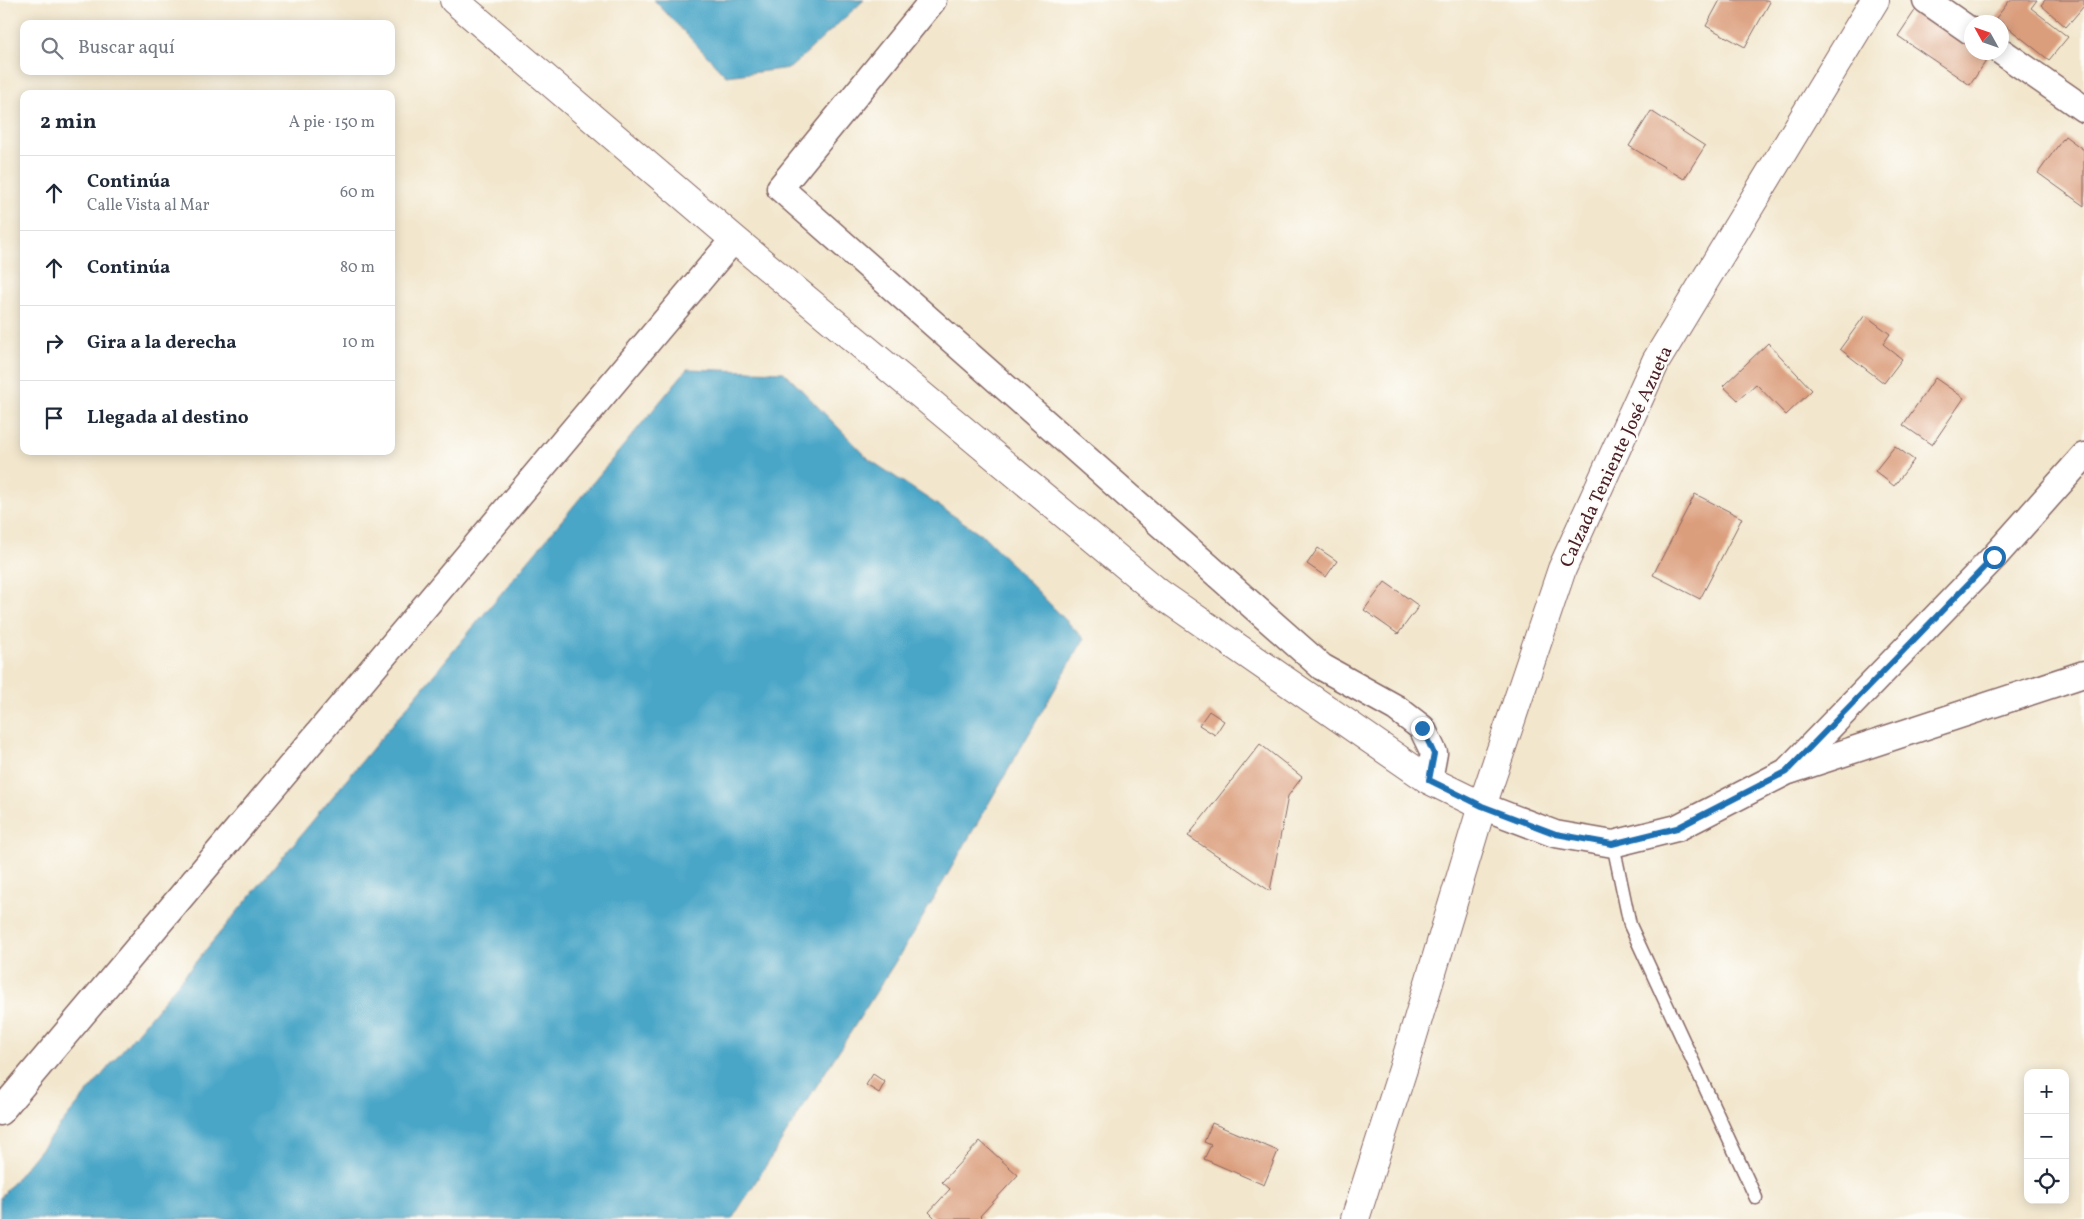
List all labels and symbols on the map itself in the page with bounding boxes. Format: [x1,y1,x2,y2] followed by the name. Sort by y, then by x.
[1964,15,2009,60] north arrow
[1554,342,1680,572] street label: Calzada Teniente José Azueta
[1983,546,2006,569] route start
[1411,717,1434,740] route end

